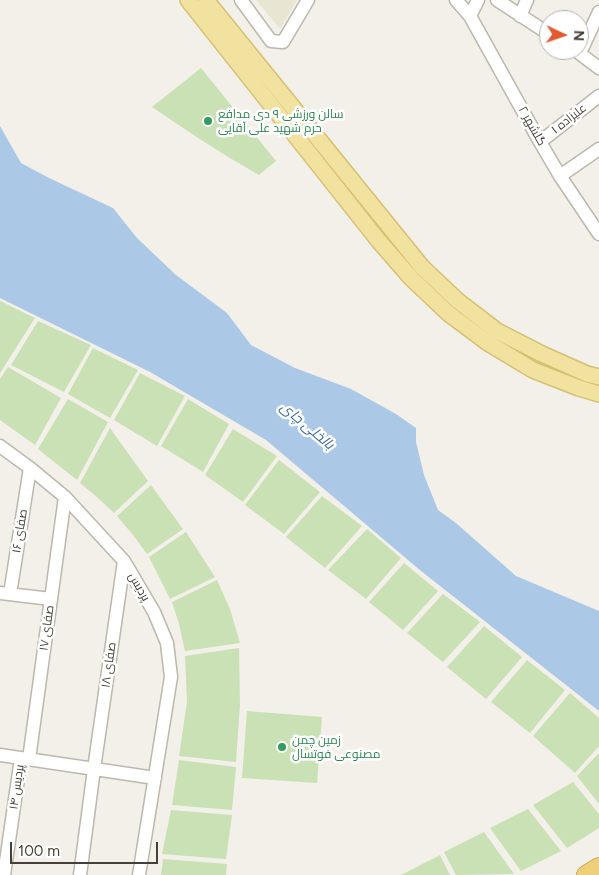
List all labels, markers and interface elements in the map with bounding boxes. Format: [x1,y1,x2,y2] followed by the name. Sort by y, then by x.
[539,10,589,60] north arrow
[570,30,587,42] text: N
[549,101,589,137] street label: علیزاده ۱
[515,104,549,148] street label: گلشهر ۲
[218,107,343,135] place label: سالن ورزشی ۹ دی مدافع حرم شهید علی آقایی
[202,115,214,127] marker: سالن ورزشی ۹ دی مدافع حرم شهید علی آقایی
[277,399,337,453] water label: بالخلی چای
[9,508,31,554] street label: صفای ۱۶
[125,570,153,604] street label: پردیس
[37,604,57,652] street label: صفای ۱۷
[99,641,119,689] street label: صفای ۱۸
[292,733,380,761] place label: زمین چمن مصنوعی فوتسال
[276,741,288,753] marker: زمین چمن مصنوعی فوتسال
[7,764,27,810] street label: پردیس ۱۴
[12,832,160,864] scale bar
[18,842,60,860] text: 100 m

